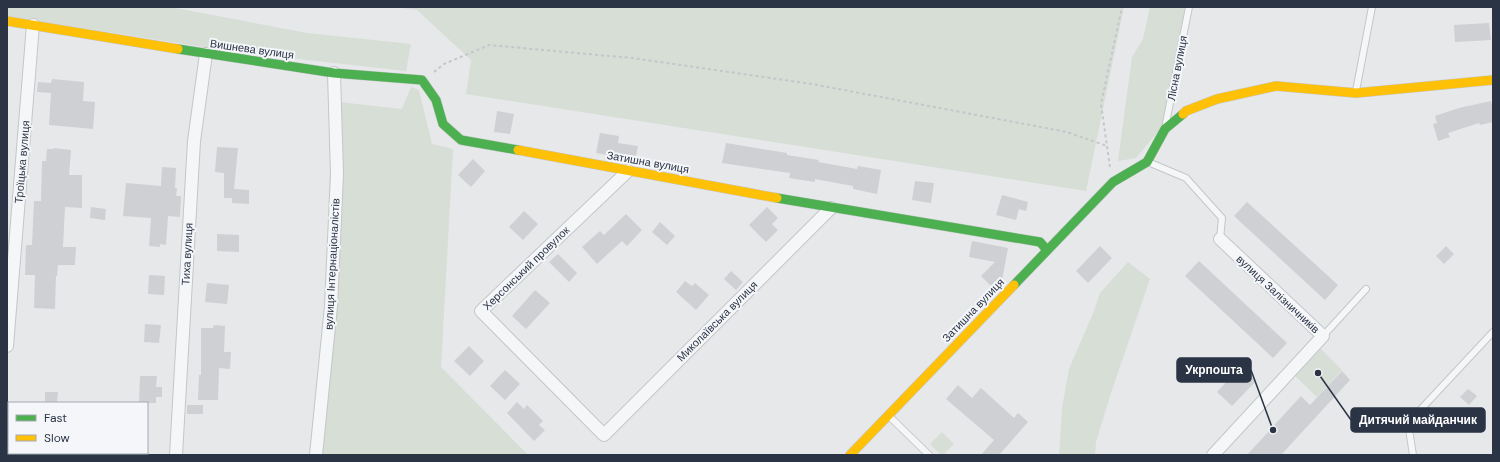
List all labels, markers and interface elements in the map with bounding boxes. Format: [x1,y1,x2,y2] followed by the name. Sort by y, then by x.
[1164,34,1190,102] street label: Лісна вулиця
[209,36,295,62] street label: Вишнева вулиця
[11,120,33,204] street label: Троїцька вулиця
[606,148,690,176] street label: Затишна вулиця
[322,198,342,330] street label: вулиця Інтернаціоналістів
[178,222,196,286] street label: Тиха вулиця
[480,223,572,313] street label: Херсонський провулок
[1234,252,1323,336] street label: вулиця Залізничників
[939,275,1007,345] street label: Затишна вулиця
[674,278,760,364] street label: Миколаївська вулиця
[1177,358,1251,382] callout: Укрпошта
[1185,362,1243,378] text: Укрпошта
[8,402,148,454] legend
[1351,408,1485,432] callout: Дитячий майданчик
[44,410,67,426] text: Fast
[1359,412,1478,428] text: Дитячий майданчик
[44,430,70,446] text: Slow

